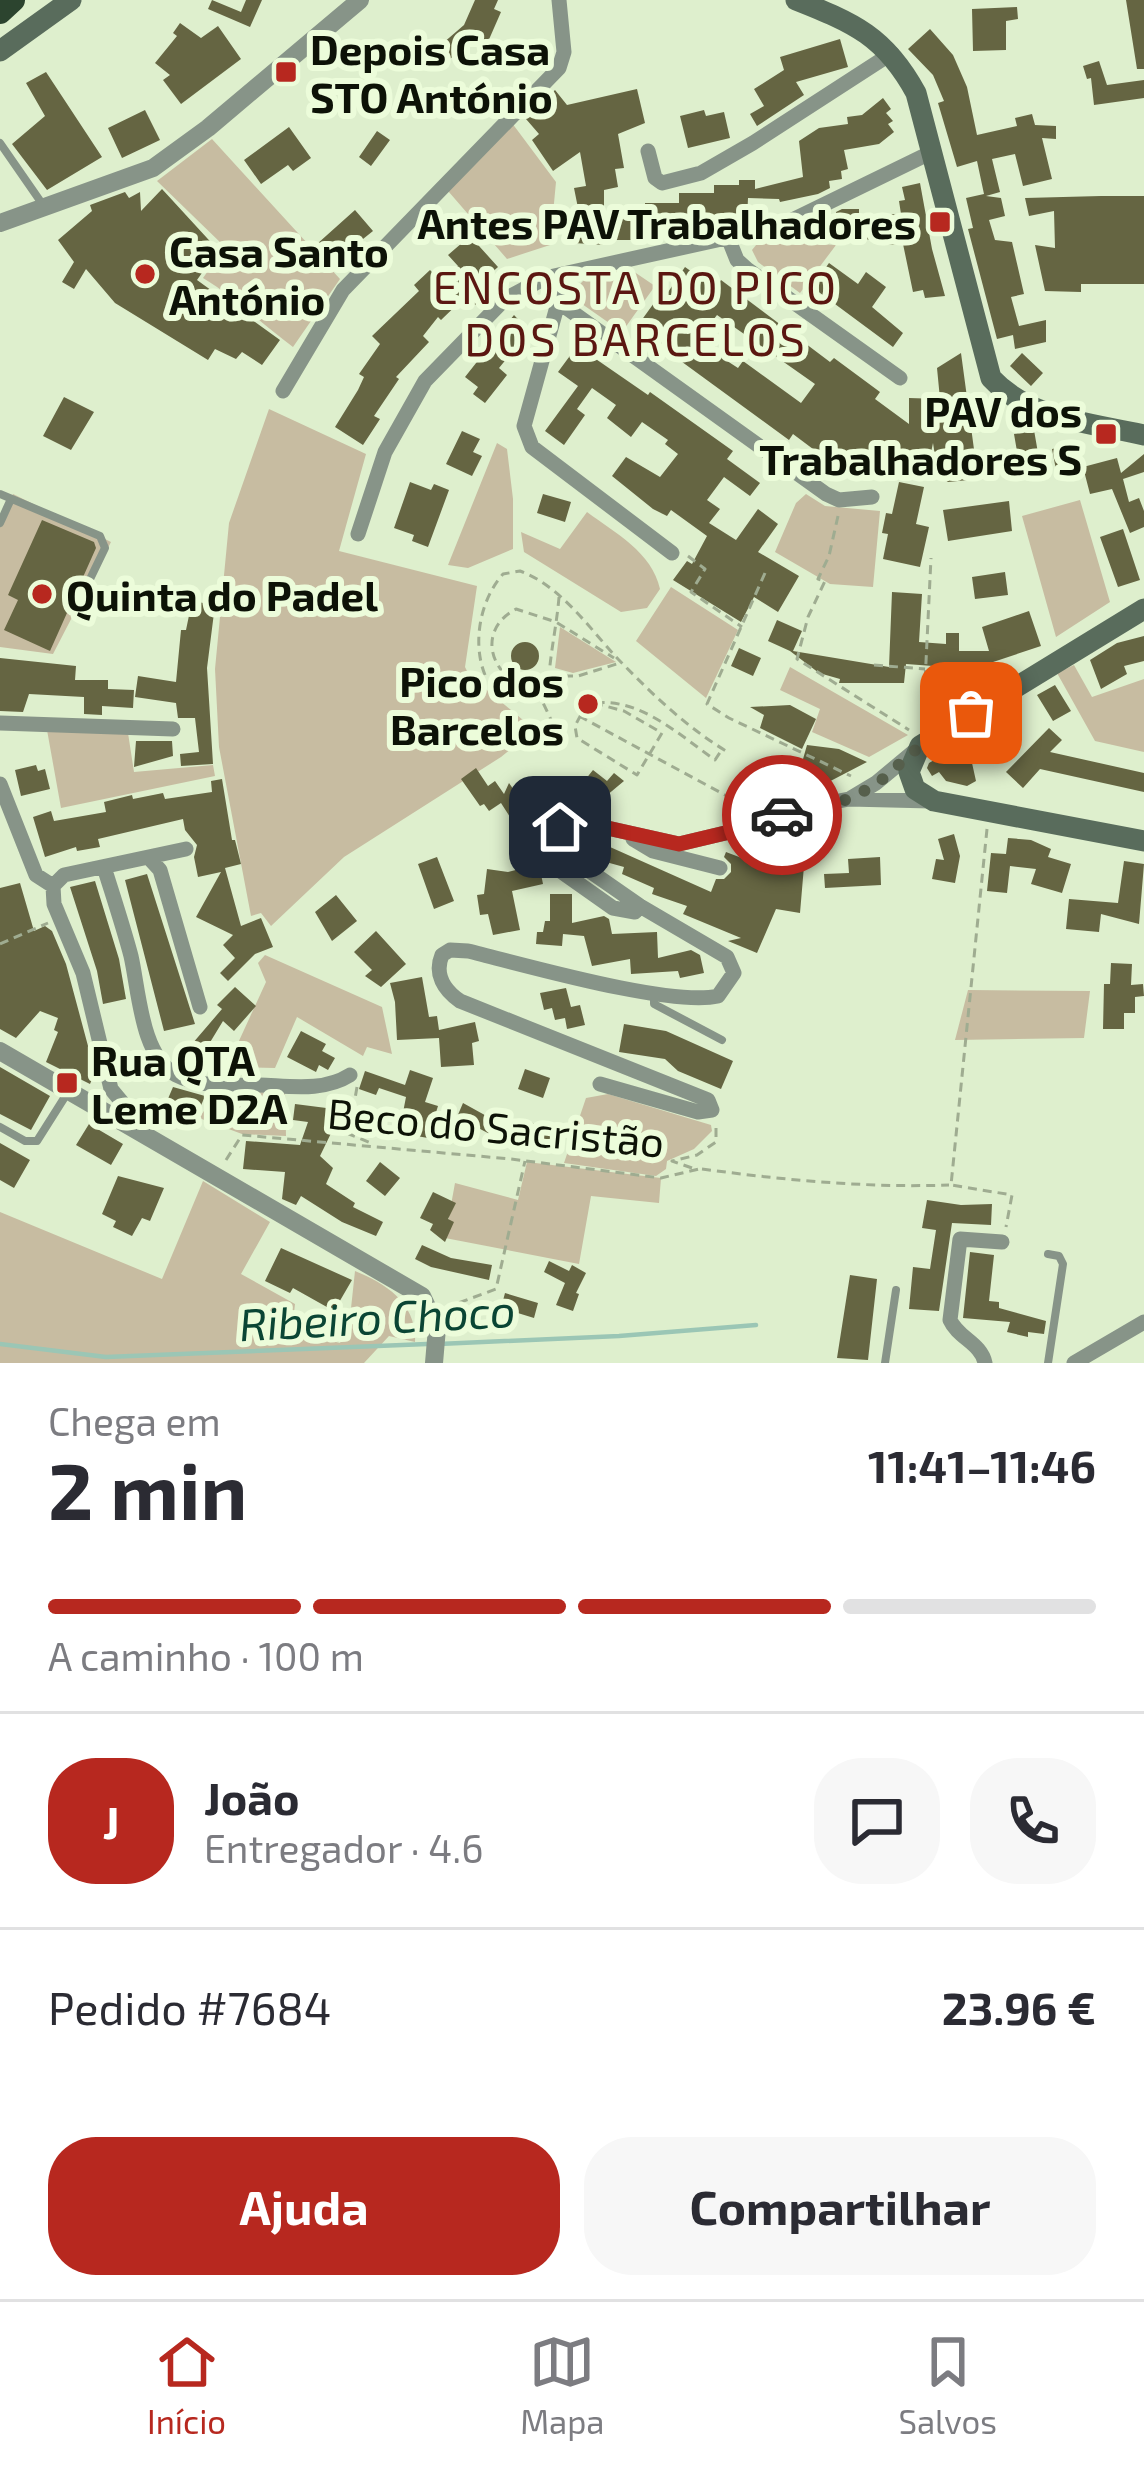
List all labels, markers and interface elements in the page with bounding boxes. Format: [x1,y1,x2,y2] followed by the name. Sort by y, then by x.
[310,23,553,121] place label: Depois Casa STO António
[273,59,299,85] marker: Depois Casa STO António
[417,197,916,247] place label: Antes PAV Trabalhadores
[927,209,953,235] marker: Antes PAV Trabalhadores
[169,225,389,323] place label: Casa Santo António
[433,259,839,365] district label: ENCOSTA DO PICO DOS BARCELOS
[132,261,158,287] marker: Casa Santo António
[759,385,1082,483] place label: PAV dos Trabalhadores S
[1093,421,1119,447] marker: PAV dos Trabalhadores S
[66,569,378,621] place label: Quinta do Padel
[29,581,55,607] marker: Quinta do Padel
[390,655,564,753] place label: Pico dos Barcelos
[920,662,1022,764] pin
[938,680,1004,746] icon: bag
[575,691,601,717] marker: Pico dos Barcelos
[722,755,842,875] courier
[509,776,611,878] pin
[749,782,815,848] icon: car
[527,794,593,860] icon: home
[91,1034,288,1132] place label: Rua QTA Leme D2A
[54,1070,80,1096] marker: Rua QTA Leme D2A
[325,1086,667,1166] street label: Beco do Sacristão
[238,1282,516,1350] water label: Ribeiro Choco
[48,1397,221,1444] text: Chega em
[868,1438,1096,1492] text: 11:41–11:46
[48,1442,247,1536] text: 2 min
[48,1632,364,1679] text: A caminho · 100 m
[814,1758,940,1884] button: chat
[970,1758,1096,1884] button: phone
[204,1770,300,1824] text: João
[103,1794,119,1848] text: J
[204,1824,484,1871] text: Entregador · 4.6
[48,1980,331,2034] text: Pedido #7684
[942,1980,1096,2034] text: 23.96 €
[48,2137,560,2275] button: Ajuda
[584,2137,1096,2275] button: Compartilhar
[147,2329,226,2441] tab: Início
[520,2329,604,2441] tab: Mapa
[898,2329,997,2441] tab: Salvos

